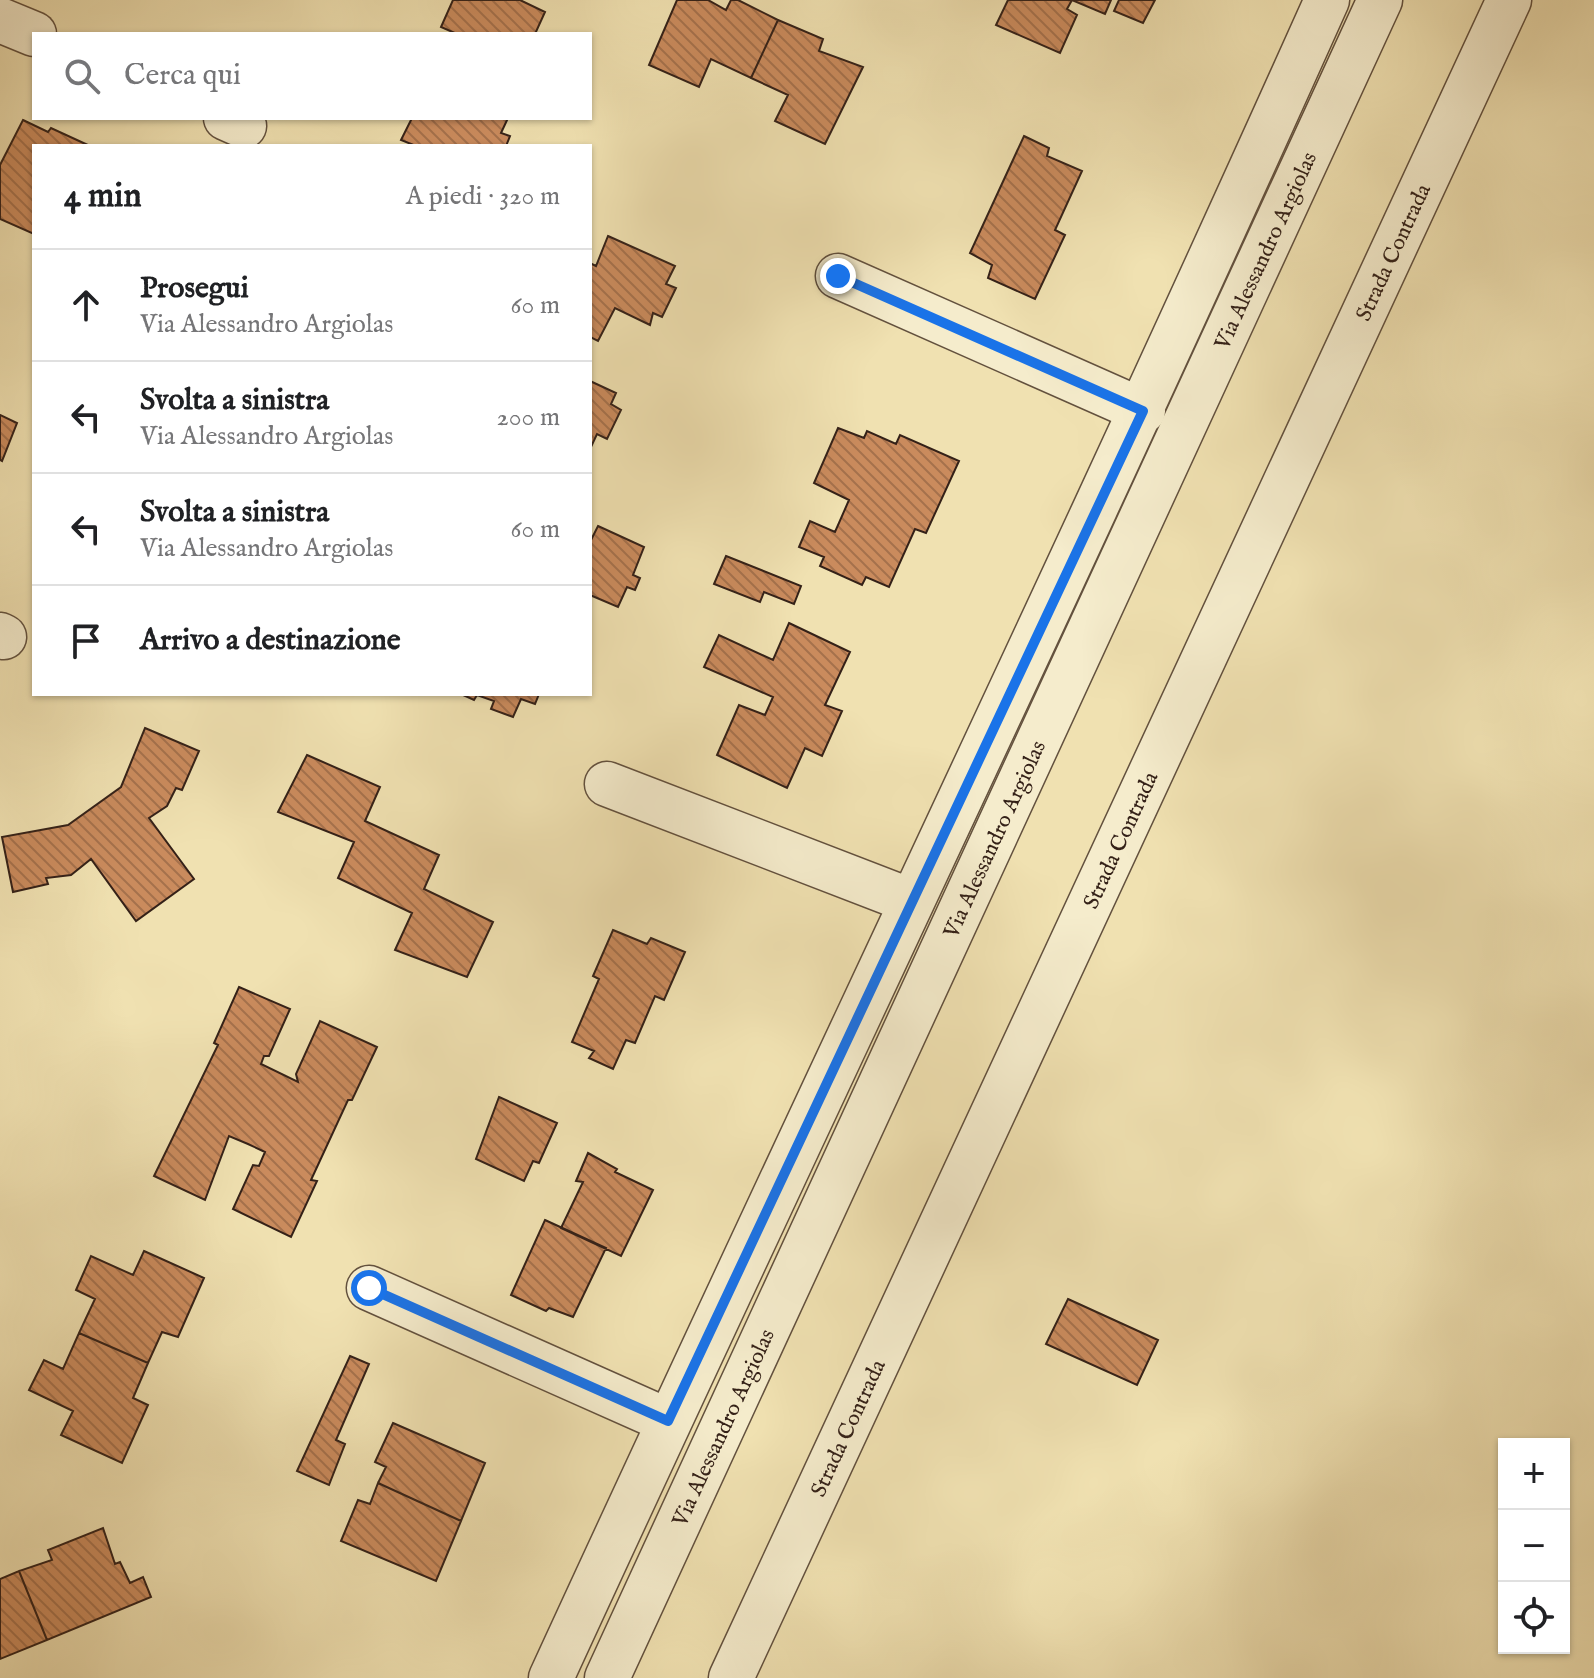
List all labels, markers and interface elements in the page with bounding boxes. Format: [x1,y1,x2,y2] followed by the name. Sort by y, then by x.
[32,32,592,120] search box
[60,54,104,98] icon: search
[124,57,241,95] text: Cerca qui
[1209,148,1324,355] street label: Via Alessandro Argiolas
[64,175,142,218] text: 4 min
[1350,179,1438,326] street label: Strada Contrada
[406,180,560,213] text: A piedi · 320 m
[820,258,856,294] route end
[140,270,249,308] text: Prosegui
[64,283,108,327] icon: ahead
[511,289,560,322] text: 60 m
[140,308,393,341] text: Via Alessandro Argiolas
[140,382,329,420] text: Svolta a sinistra
[64,395,108,439] icon: left
[496,401,560,434] text: 200 m
[140,420,393,453] text: Via Alessandro Argiolas
[140,494,329,532] text: Svolta a sinistra
[64,507,108,551] icon: left
[511,513,560,546] text: 60 m
[140,532,393,565] text: Via Alessandro Argiolas
[64,619,108,663] icon: arrive
[140,622,401,660] text: Arrivo a destinazione
[937,736,1053,944] street label: Via Alessandro Argiolas
[1078,767,1166,914] street label: Strada Contrada
[351,1270,387,1306] route start
[666,1325,782,1532] street label: Via Alessandro Argiolas
[805,1355,893,1502] street label: Strada Contrada
[1498,1438,1570,1654] map controls
[1498,1438,1570,1510] button: +
[1498,1510,1570,1582] button: −
[1498,1582,1570,1654] button: locate

